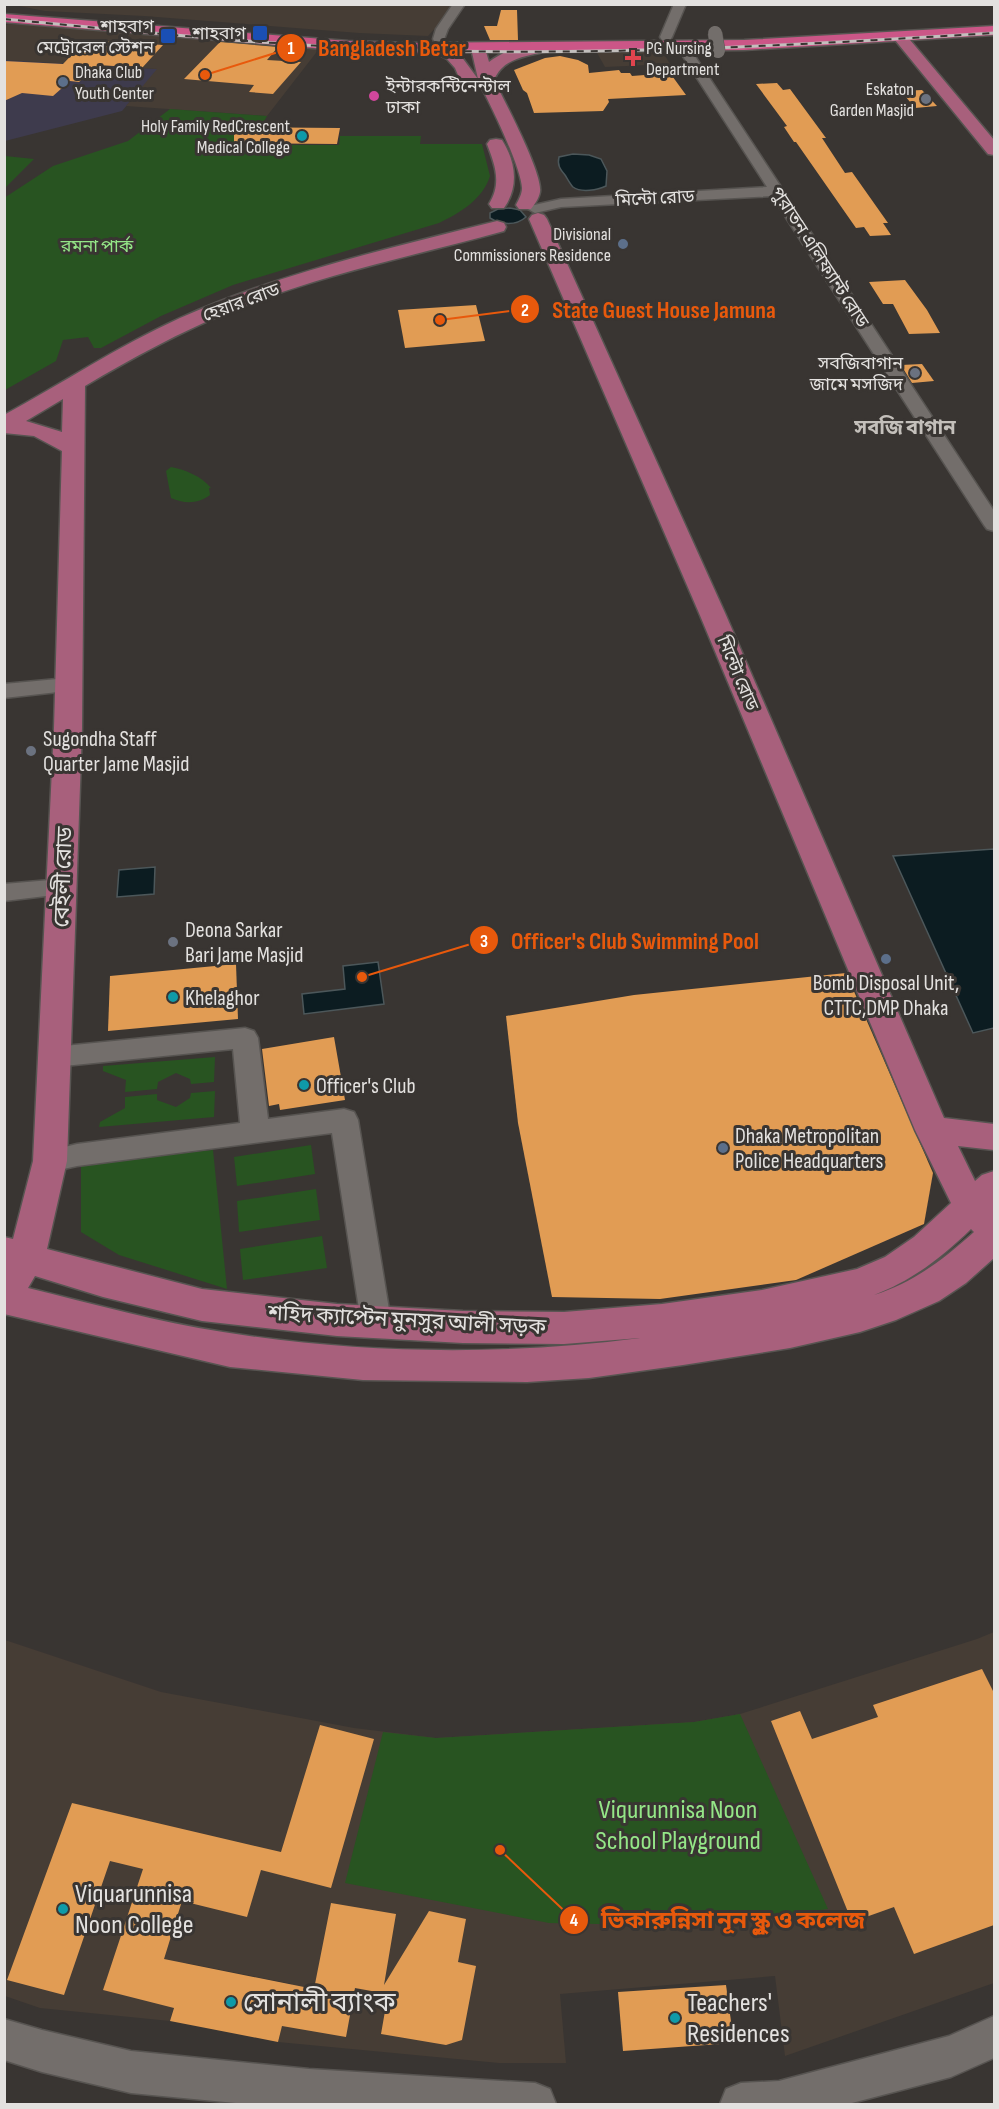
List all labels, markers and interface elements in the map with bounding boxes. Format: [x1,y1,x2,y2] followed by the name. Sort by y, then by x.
[36,16,155,58] place label: শাহবাগ মেট্রোরেল স্টেশন
[191,23,246,44] place label: শাহবাগ
[251,24,269,42] marker: শাহবাগ
[159,27,177,45] marker: শাহবাগ মেট্রোরেল স্টেশন
[276,27,478,69] callout: Bangladesh Betar
[318,34,467,63] text: Bangladesh Betar
[287,38,295,59] text: 1
[646,38,720,80] place label: PG Nursing Department
[624,49,642,67] marker: PG Nursing Department
[75,62,154,104] place label: Dhaka Club Youth Center
[56,75,70,89] marker: Dhaka Club Youth Center
[385,76,512,118] place label: ইন্টারকন্টিনেন্টাল ঢাকা
[830,79,914,121] place label: Eskaton Garden Masjid
[367,89,381,103] marker: ইন্টারকন্টিনেন্টাল ঢাকা
[919,92,933,106] marker: Eskaton Garden Masjid
[141,116,290,158] place label: Holy Family RedCrescent Medical College
[295,129,309,143] marker: Holy Family RedCrescent Medical College
[766,183,873,332] street label: পুরাতন এলিফ্যান্ট রোড
[614,186,695,211] street label: মিন্টো রোড
[454,224,611,266] place label: Divisional Commissioners Residence
[60,235,134,257] park label: রমনা পার্ক
[616,237,630,251] marker: Divisional Commissioners Residence
[200,279,283,326] street label: হেয়ার রোড
[510,288,788,330] callout: State Guest House Jamuna
[552,296,776,325] text: State Guest House Jamuna
[521,300,529,321] text: 2
[809,353,904,395] place label: সবজিবাগান জামে মসজিদ
[908,366,922,380] marker: সবজিবাগান জামে মসজিদ
[853,415,956,440] district label: সবজি বাগান
[712,632,763,714] street label: মিন্টো রোড
[43,726,189,778] place label: Sugondha Staff Quarter Jame Masjid
[24,744,38,758] marker: Sugondha Staff Quarter Jame Masjid
[48,826,79,928] street label: বেইলী রোড
[185,917,303,969] place label: Deona Sarkar Bari Jame Masjid
[469,919,771,961] callout: Officer's Club Swimming Pool
[511,927,759,956] text: Officer's Club Swimming Pool
[480,931,488,952] text: 3
[166,935,180,949] marker: Deona Sarkar Bari Jame Masjid
[879,952,893,966] marker: Bomb Disposal Unit, CTTC,DMP Dhaka
[813,970,959,1022] place label: Bomb Disposal Unit, CTTC,DMP Dhaka
[185,985,259,1012] place label: Khelaghor
[166,990,180,1004] marker: Khelaghor
[316,1073,416,1100] place label: Officer's Club
[297,1078,311,1092] marker: Officer's Club
[735,1123,884,1175] place label: Dhaka Metropolitan Police Headquarters
[716,1141,730,1155] marker: Dhaka Metropolitan Police Headquarters
[266,1300,547,1341] street label: শহিদ ক্যাপ্টেন মুনসুর আলী সড়ক
[595,1794,761,1857] park label: Viqurunnisa Noon School Playground
[75,1878,194,1941] place label: Viquarunnisa Noon College
[559,1899,877,1941] callout: ভিকারুন্নিসা নূন স্কুল ও কলেজ
[56,1902,70,1916] marker: Viquarunnisa Noon College
[600,1906,865,1936] text: ভিকারুন্নিসা নূন স্কুল ও কলেজ
[570,1910,579,1931] text: 4
[243,1986,397,2019] place label: সোনালী ব্যাংক
[687,1987,790,2050] place label: Teachers' Residences
[224,1995,238,2009] marker: সোনালী ব্যাংক
[668,2011,682,2025] marker: Teachers' Residences

